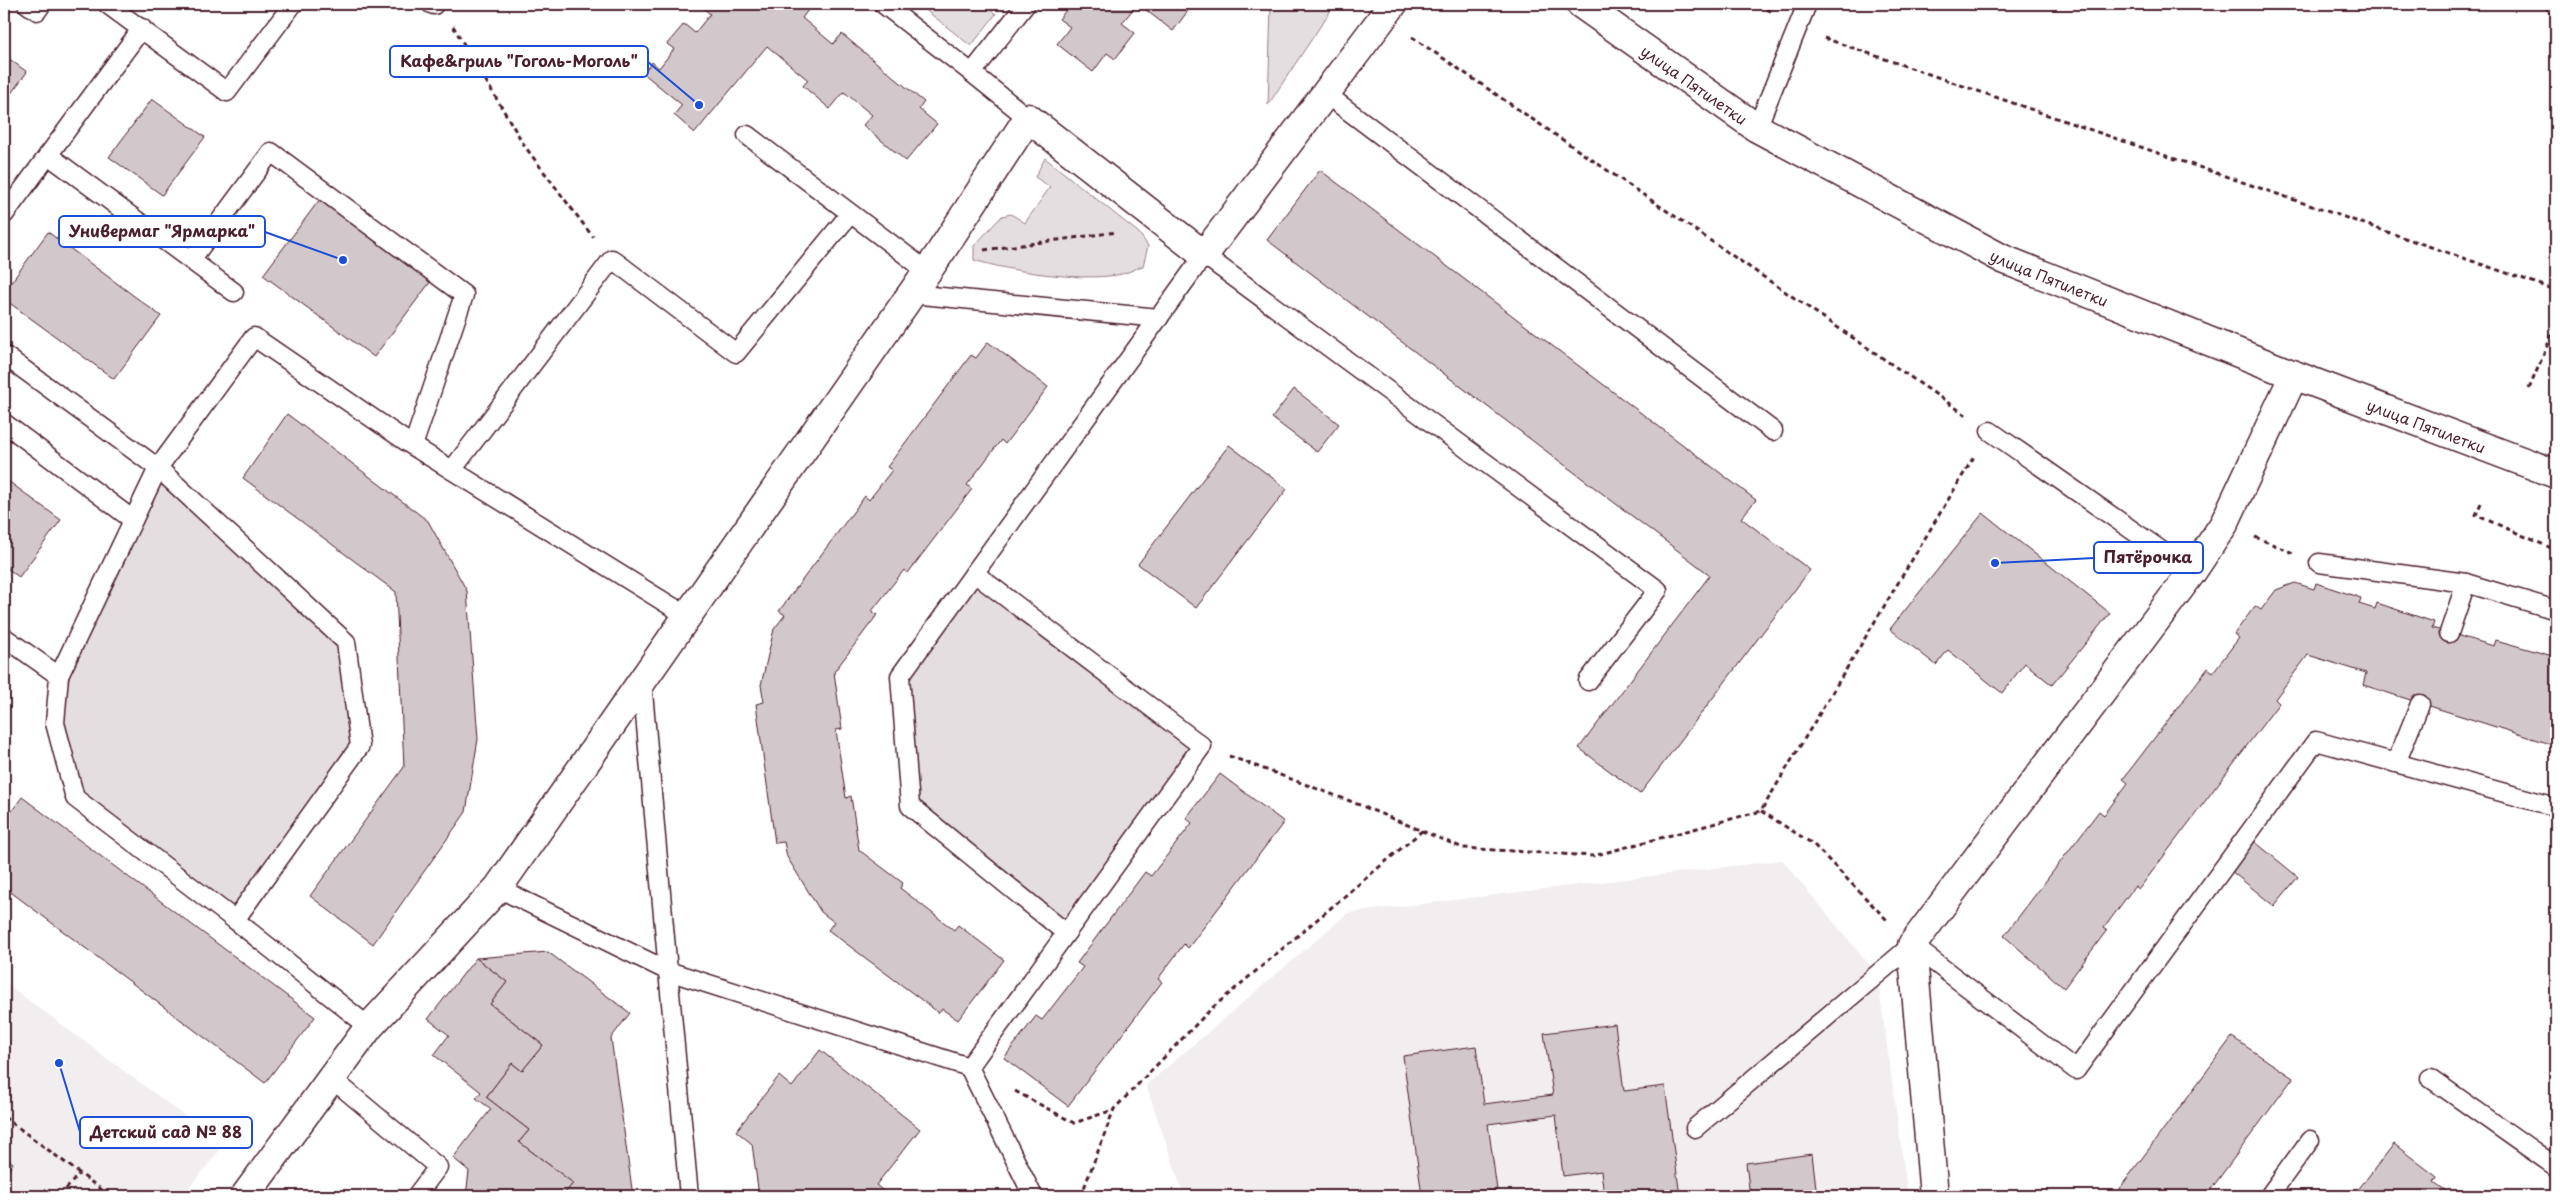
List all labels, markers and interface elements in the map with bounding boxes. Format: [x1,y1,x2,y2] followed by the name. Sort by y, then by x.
[1637,39,1753,130] street label: улица Пятилетки
[390,46,648,77] callout: Кафе&гриль "Гоголь-Моголь"
[400,48,638,72] text: Кафе&гриль "Гоголь-Моголь"
[59,216,265,247] callout: Универмаг "Ярмарка"
[68,218,255,242] text: Универмаг "Ярмарка"
[1986,243,2112,311] street label: улица Пятилетки
[2364,392,2489,458] street label: улица Пятилетки
[2094,542,2203,573] callout: Пятёрочка
[2104,544,2192,568] text: Пятёрочка
[80,1117,252,1148] callout: Детский сад № 88
[89,1119,242,1143] text: Детский сад № 88

